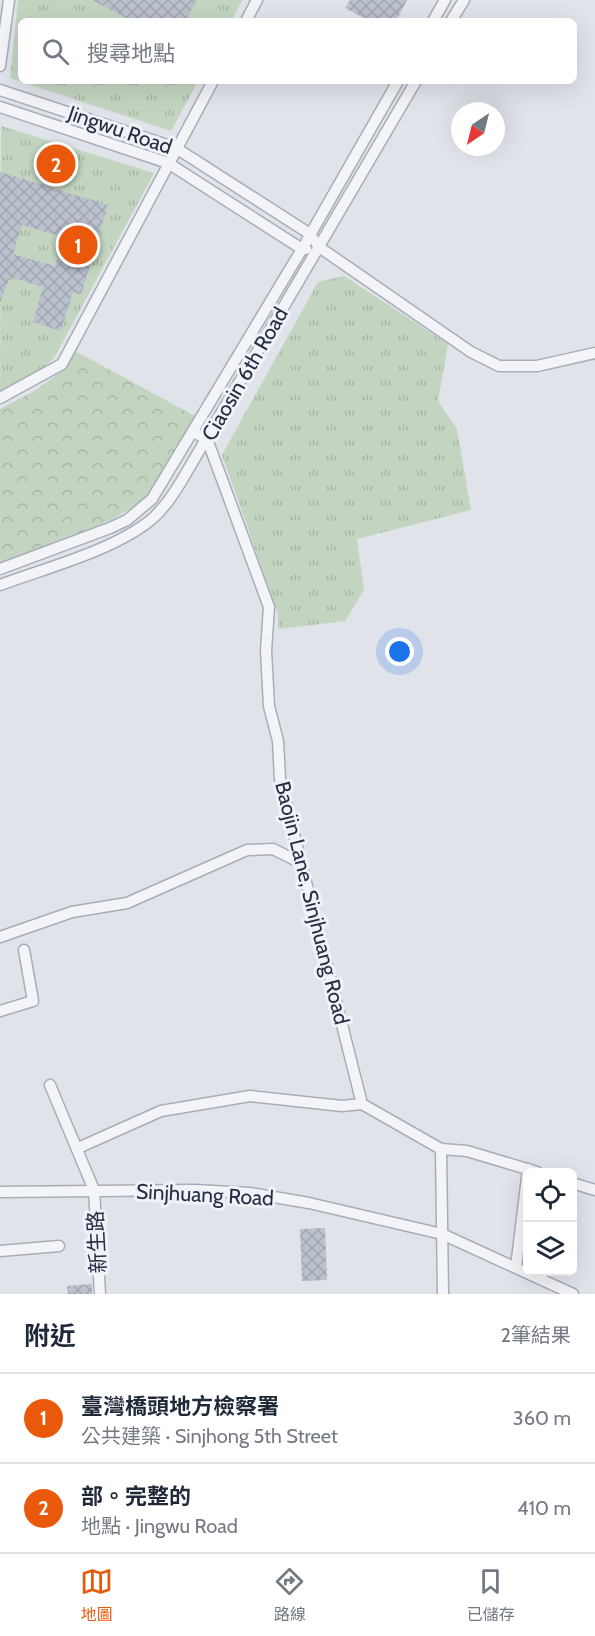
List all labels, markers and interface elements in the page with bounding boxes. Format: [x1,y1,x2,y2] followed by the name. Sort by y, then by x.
[18,18,577,84] search box
[39,35,72,68] icon: search
[87,40,175,67] text: 搜尋地點
[64,100,175,159] street label: Jingwu Road
[451,102,505,156] north arrow
[36,142,76,186] pin: 2
[58,222,98,268] pin: 1
[196,303,293,445] street label: Ciaosin 6th Road
[385,637,414,666] your location
[269,779,355,1027] street label: Baojin Lane, Sinjhuang Road
[523,1168,577,1276] map controls
[523,1168,577,1222] button: locate
[136,1178,274,1212] street label: Sinjhuang Road
[82,1210,111,1274] street label: 新生路
[523,1222,577,1276] button: layers
[24,1320,76,1352] text: 附近
[501,1323,571,1347] text: 2筆結果
[81,1393,279,1420] text: 臺灣橋頭地方檢察署
[40,1406,47,1430] text: 1
[513,1406,571,1430] text: 360 m
[81,1424,338,1448] text: 公共建築 · Sinjhong 5th Street
[81,1483,191,1510] text: 部。完整的
[38,1496,49,1520] text: 2
[517,1496,571,1520] text: 410 m
[81,1514,238,1538] text: 地點 · Jingwu Road
[80,1565,113,1625] tab: 地圖
[273,1565,306,1625] tab: 路線
[467,1565,515,1625] tab: 已儲存

